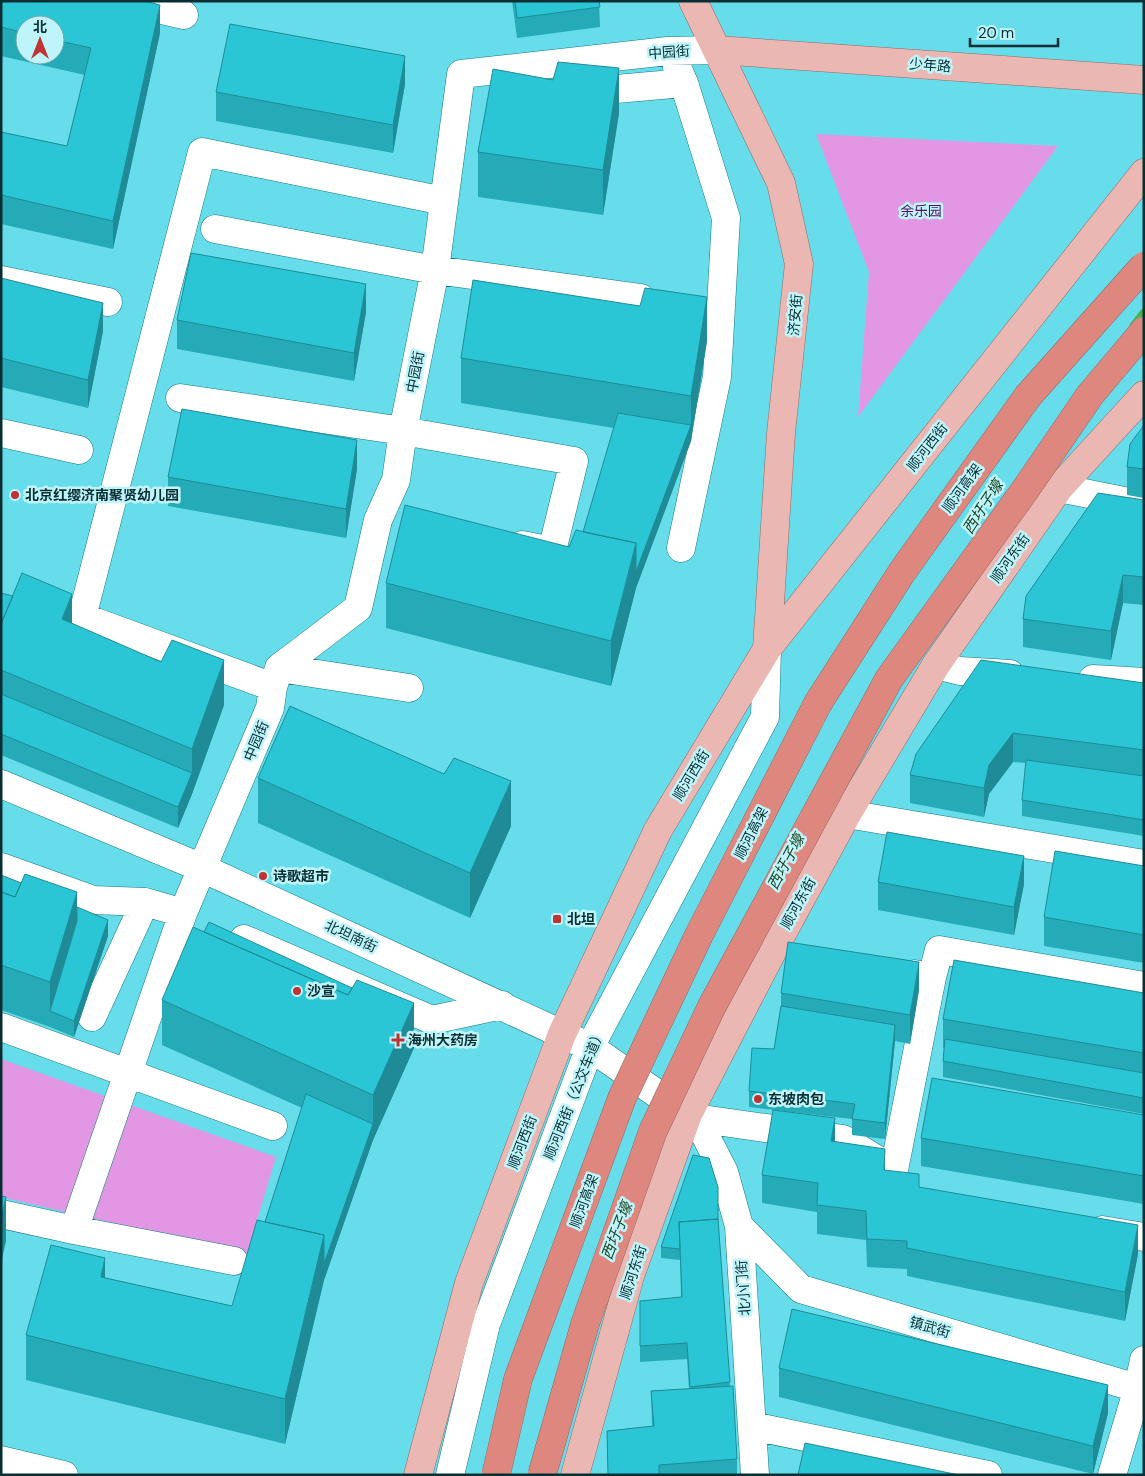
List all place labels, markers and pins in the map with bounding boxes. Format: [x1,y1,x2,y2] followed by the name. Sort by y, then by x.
[25,486,179,504] place label: 北京红缨济南聚贤幼儿园
[9,489,21,501] marker: 北京红缨济南聚贤幼儿园
[273,867,329,885] place label: 诗歌超市
[257,870,269,882] marker: 诗歌超市
[567,910,595,928] place label: 北坦
[551,913,563,925] marker: 北坦
[307,982,335,1000] place label: 沙宣
[291,985,303,997] marker: 沙宣
[408,1031,478,1049] place label: 海州大药房
[392,1034,404,1046] marker: 海州大药房
[768,1090,824,1108] place label: 东坡肉包
[752,1093,764,1105] marker: 东坡肉包

